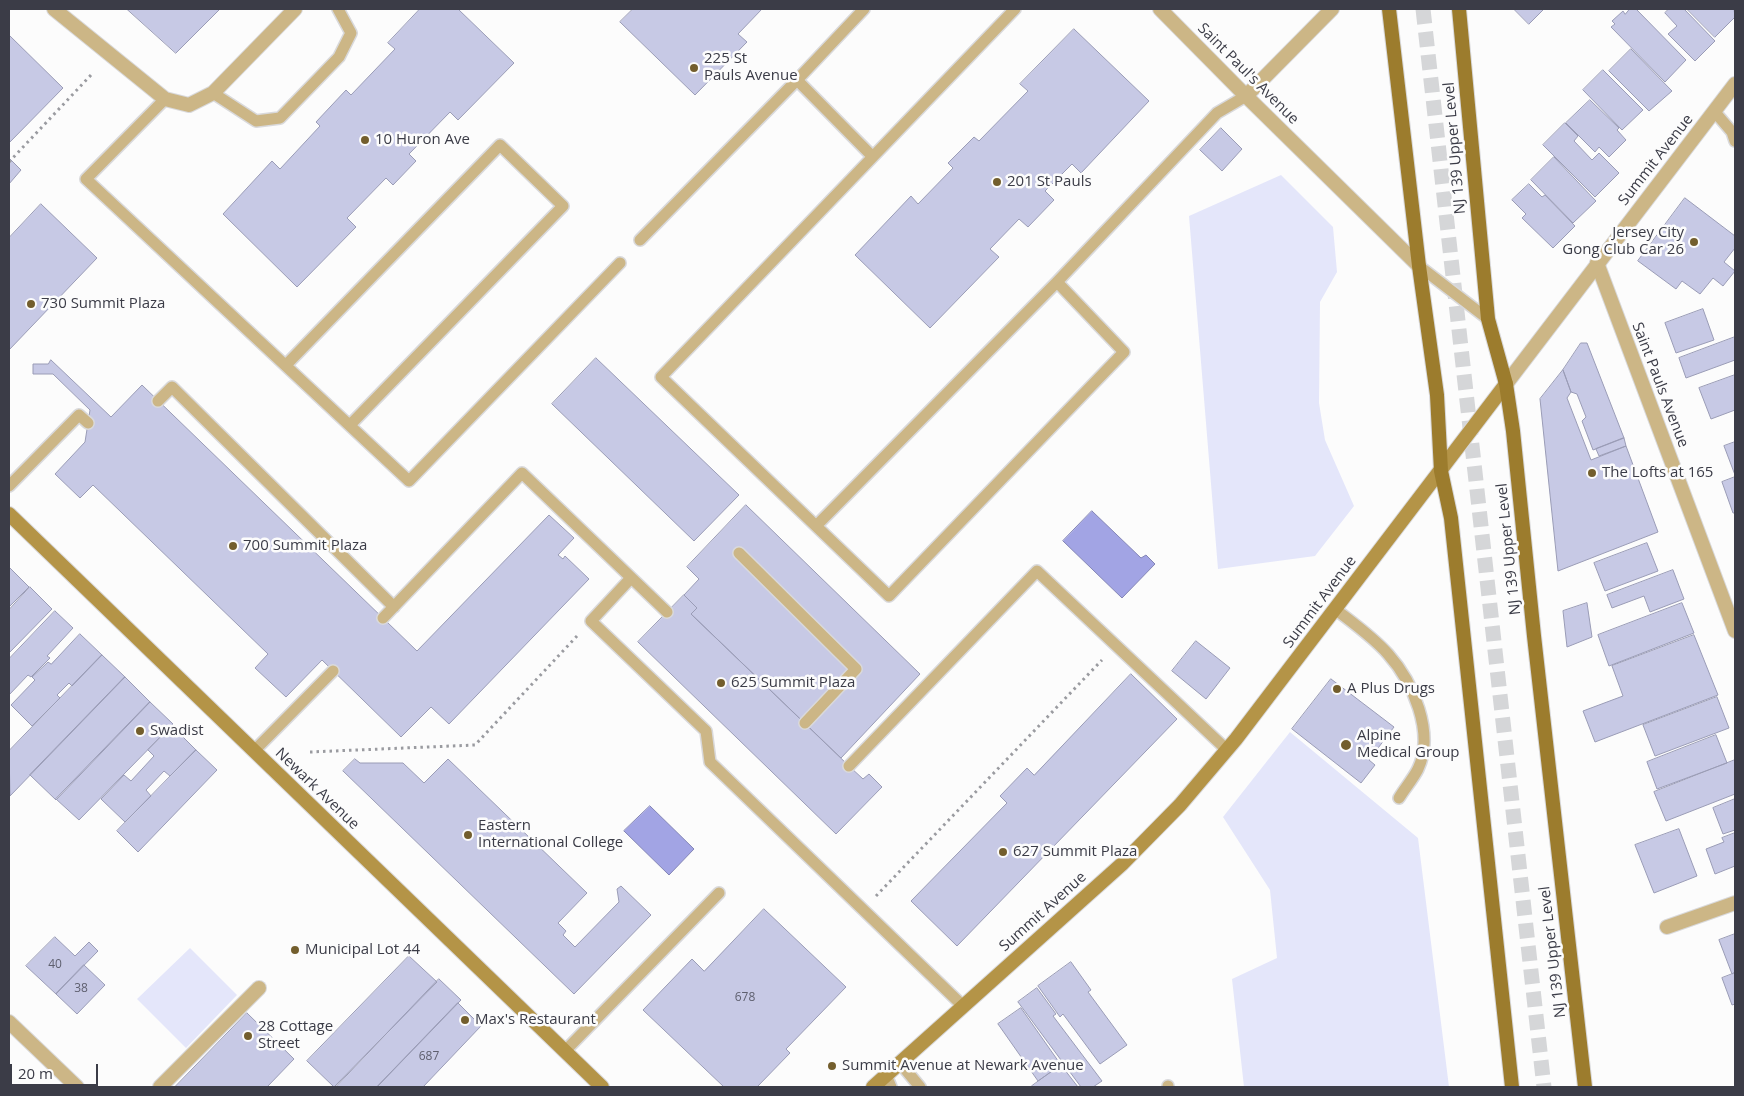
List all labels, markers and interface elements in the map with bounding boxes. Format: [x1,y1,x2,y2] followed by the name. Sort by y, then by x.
[1194,20,1302,128] street label: Saint Paul's Avenue
[704,50,798,85] place label: 225 St Pauls Avenue
[688,62,700,74] marker: 225 St Pauls Avenue
[1440,81,1470,215] street label: NJ 139 Upper Level
[1615,111,1697,209] street label: Summit Avenue
[375,131,470,149] place label: 10 Huron Ave
[359,134,371,146] marker: 10 Huron Ave
[1007,173,1092,191] place label: 201 St Pauls
[991,176,1003,188] marker: 201 St Pauls
[1562,224,1684,259] place label: Jersey City Gong Club Car 26
[1688,236,1700,248] marker: Jersey City Gong Club Car 26
[41,295,165,313] place label: 730 Summit Plaza
[25,298,37,310] marker: 730 Summit Plaza
[1628,320,1692,450] street label: Saint Pauls Avenue
[1602,464,1713,482] place label: The Lofts at 165
[1586,467,1598,479] marker: The Lofts at 165
[1493,482,1525,616] street label: NJ 139 Upper Level
[243,537,367,555] place label: 700 Summit Plaza
[227,540,239,552] marker: 700 Summit Plaza
[1280,552,1360,652] street label: Summit Avenue
[731,674,855,692] place label: 625 Summit Plaza
[715,677,727,689] marker: 625 Summit Plaza
[1347,680,1435,698] place label: A Plus Drugs
[1331,683,1343,695] marker: A Plus Drugs
[150,722,204,740] place label: Swadist
[134,725,146,737] marker: Swadist
[1357,727,1460,762] place label: Alpine Medical Group
[1339,738,1353,752] marker: Alpine Medical Group
[271,744,363,834] street label: Newark Avenue
[478,817,623,852] place label: Eastern International College
[462,829,474,841] marker: Eastern International College
[1013,843,1137,861] place label: 627 Summit Plaza
[997,846,1009,858] marker: 627 Summit Plaza
[996,868,1090,956] street label: Summit Avenue
[1536,885,1570,1019] street label: NJ 139 Upper Level
[305,941,420,959] place label: Municipal Lot 44
[289,944,301,956] marker: Municipal Lot 44
[48,958,62,972] house number: 40
[74,982,88,996] house number: 38
[735,991,755,1005] house number: 678
[475,1011,596,1029] place label: Max's Restaurant
[459,1014,471,1026] marker: Max's Restaurant
[258,1018,333,1053] place label: 28 Cottage Street
[242,1030,254,1042] marker: 28 Cottage Street
[419,1050,439,1064] house number: 687
[12,1054,100,1086] scale bar
[842,1057,1084,1075] place label: Summit Avenue at Newark Avenue
[826,1060,838,1072] marker: Summit Avenue at Newark Avenue
[18,1063,53,1083] text: 20 m

